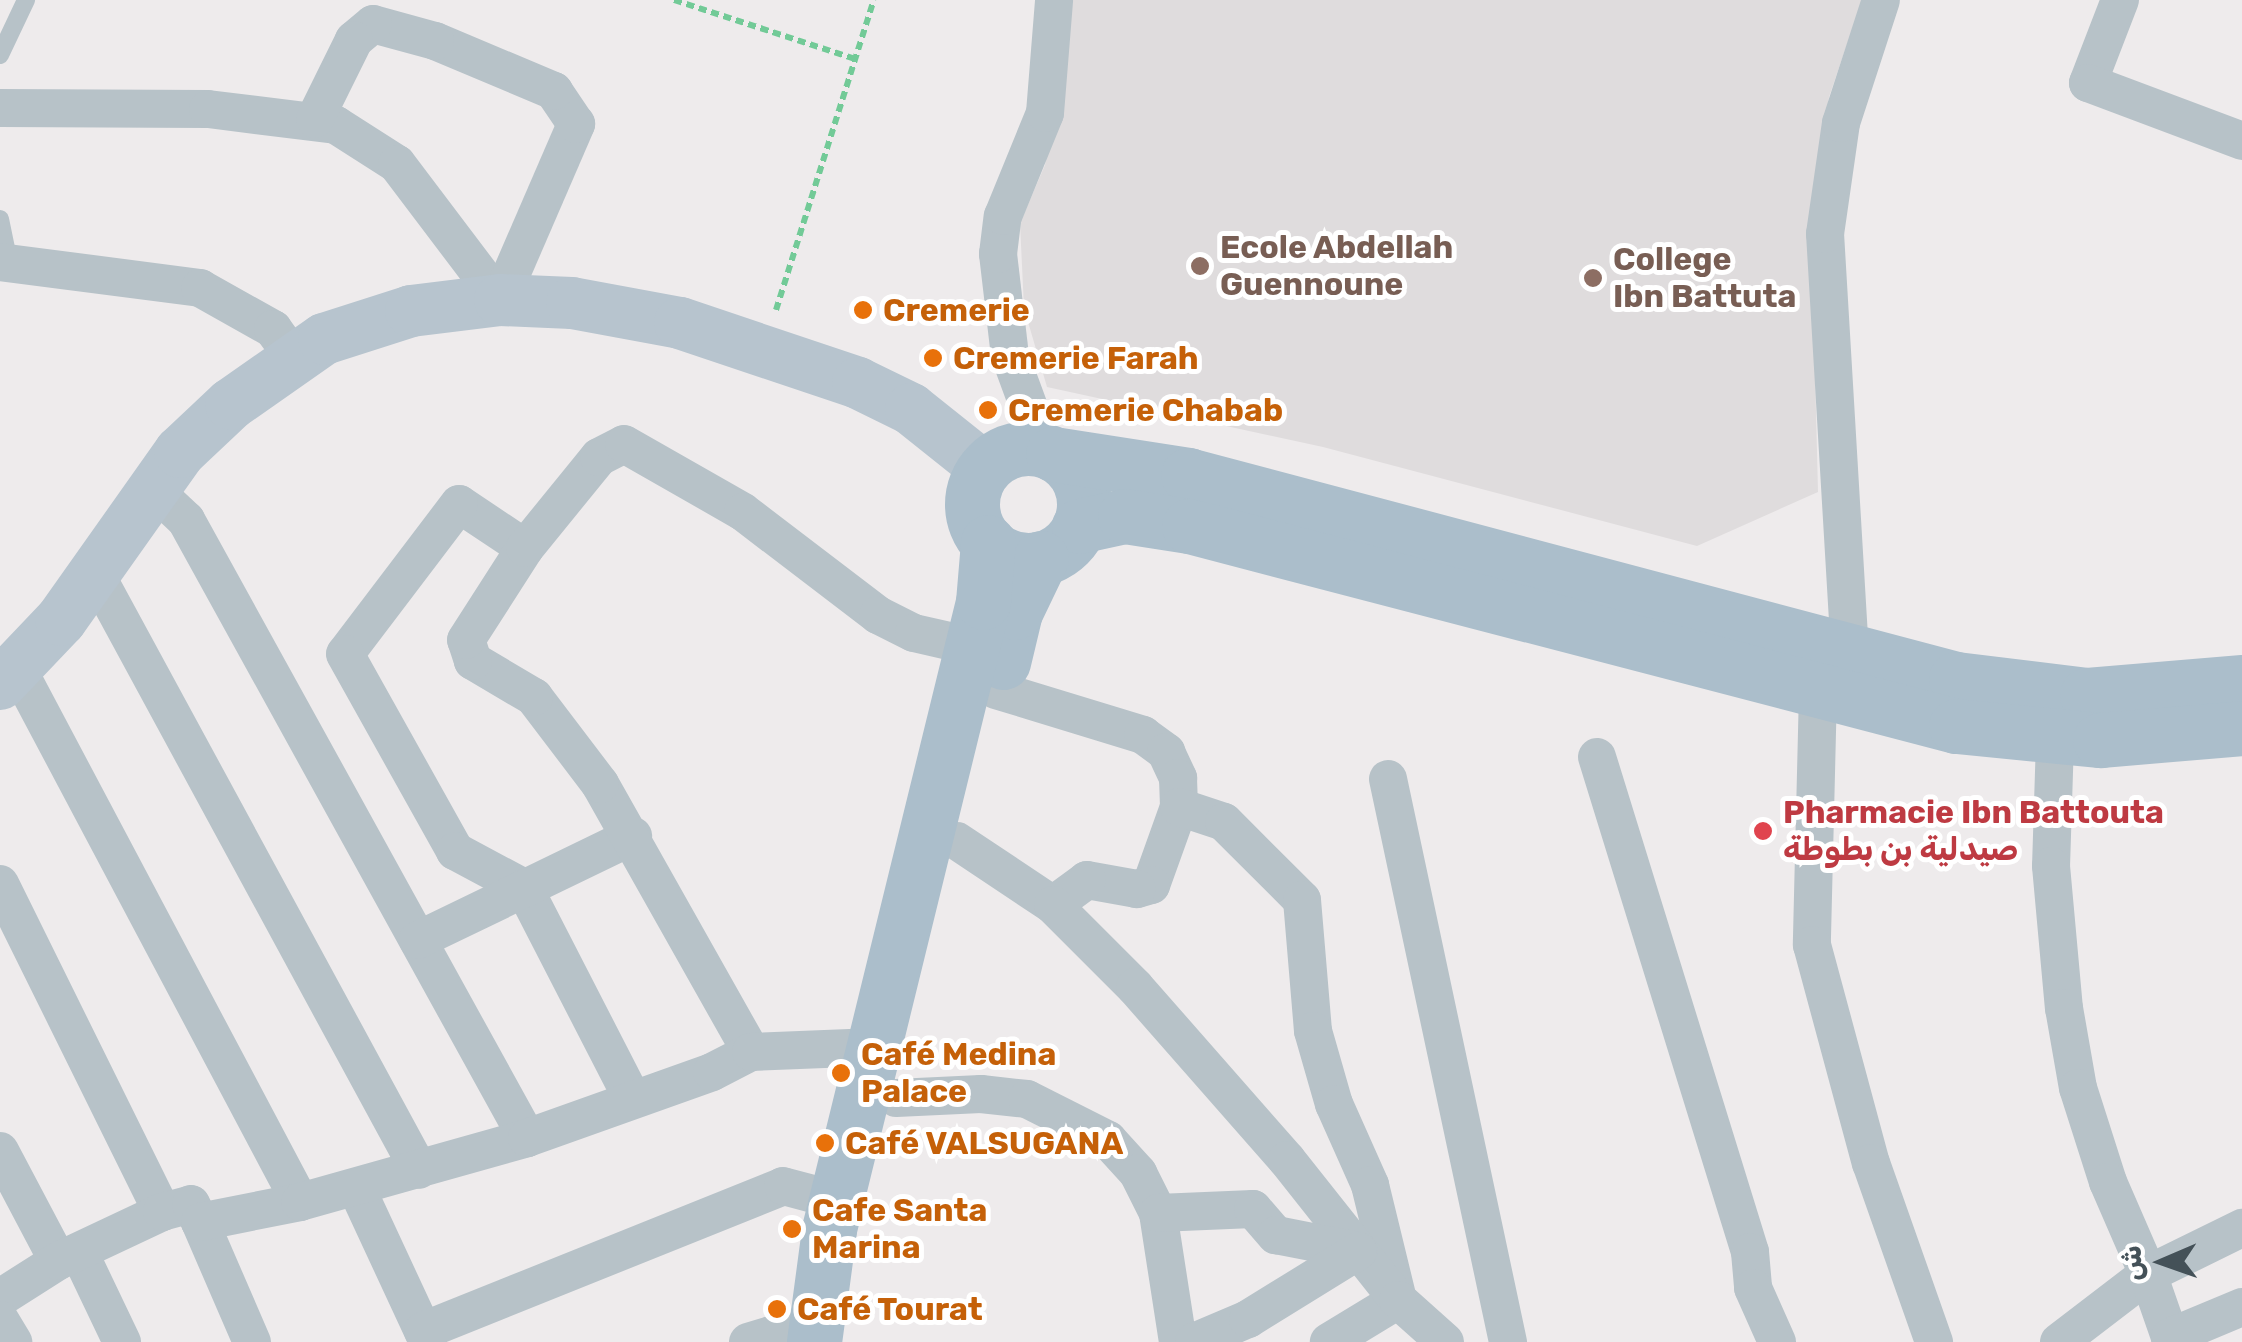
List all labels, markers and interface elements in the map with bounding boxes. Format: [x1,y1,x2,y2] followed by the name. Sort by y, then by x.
[1220,229,1454,304] place label: Ecole Abdellah Guennoune
[1613,241,1796,316] place label: College Ibn Battuta
[1189,255,1211,277] marker: Ecole Abdellah Guennoune
[1582,267,1604,289] marker: College Ibn Battuta
[883,291,1030,329] place label: Cremerie
[852,299,874,321] marker: Cremerie
[953,339,1199,377] place label: Cremerie Farah
[922,347,944,369] marker: Cremerie Farah
[1008,391,1283,429] place label: Cremerie Chabab
[977,399,999,421] marker: Cremerie Chabab
[1783,794,2164,869] place label: Pharmacie Ibn Battouta صيدلية بن بطوطة
[1752,820,1774,842] marker: Pharmacie Ibn Battouta صيدلية بن بطوطة
[861,1036,1056,1111] place label: Café Medina Palace
[830,1062,852,1084] marker: Café Medina Palace
[845,1124,1124,1162] place label: Café VALSUGANA
[814,1132,836,1154] marker: Café VALSUGANA
[812,1192,987,1267] place label: Cafe Santa Marina
[2112,1212,2212,1312] north arrow
[781,1218,803,1240] marker: Cafe Santa Marina
[2114,1245,2149,1281] text: ش
[797,1290,983,1328] place label: Café Tourat
[766,1298,788,1320] marker: Café Tourat

